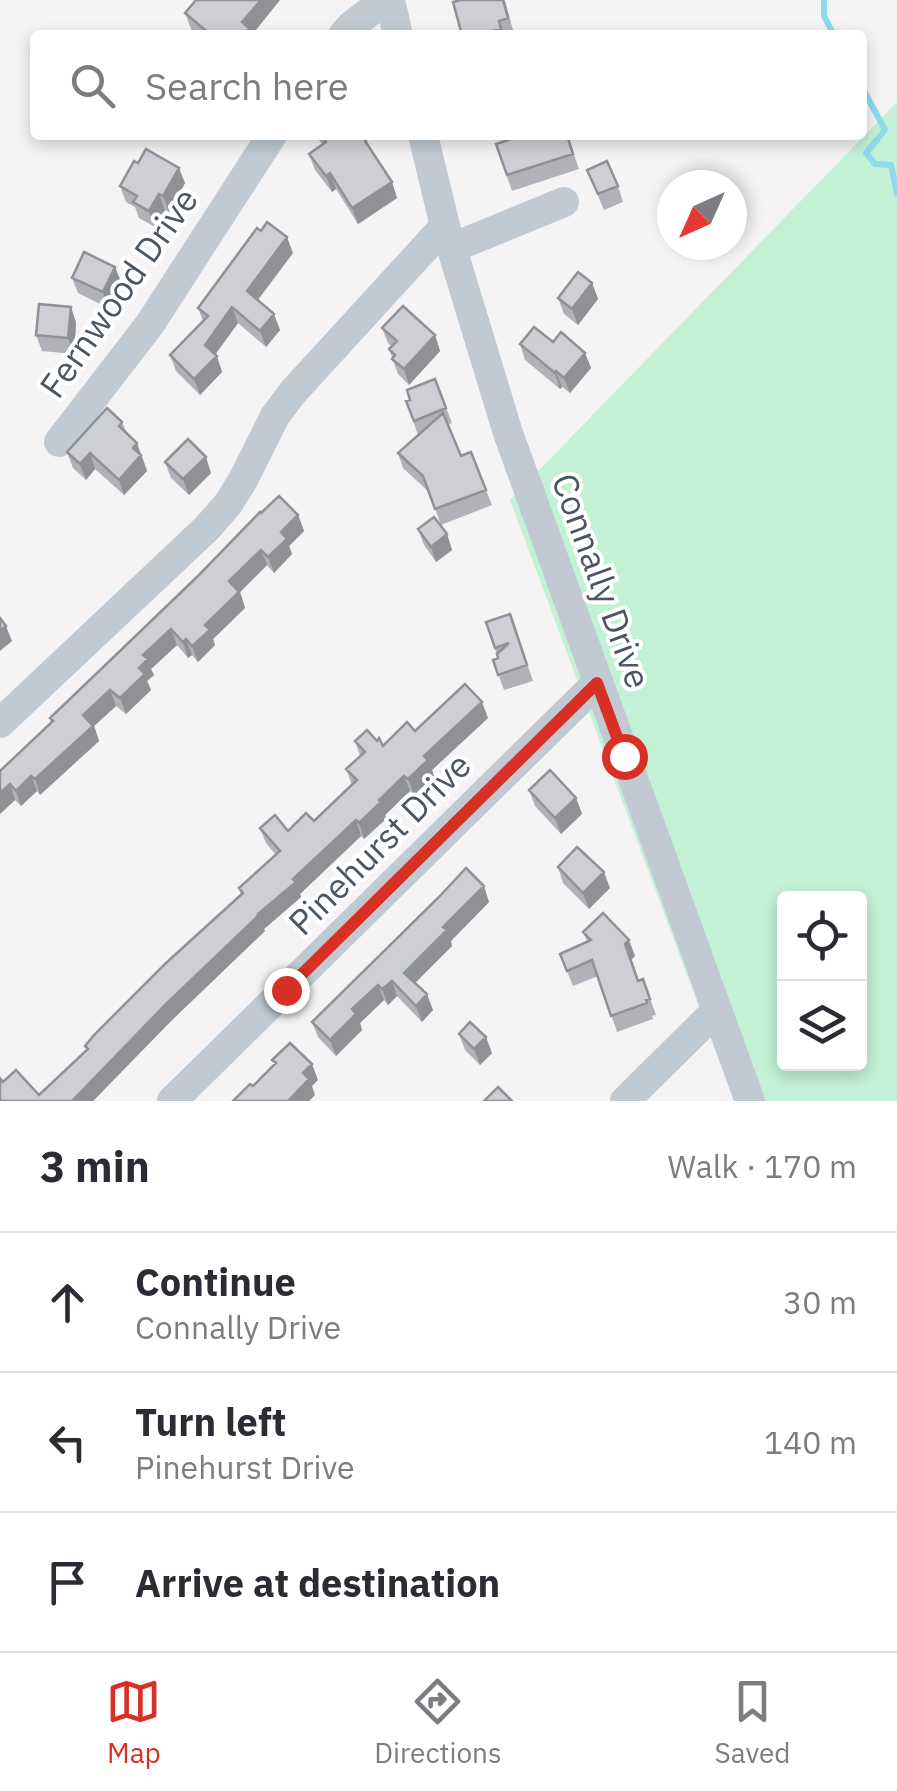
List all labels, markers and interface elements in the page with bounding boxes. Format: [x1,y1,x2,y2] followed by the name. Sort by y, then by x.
[30,30,867,140] search box
[65,58,120,113] icon: search
[145,61,349,110] text: Search here
[657,170,747,260] north arrow
[29,178,208,406] street label: Fernwood Drive
[542,467,662,694] street label: Connally Drive
[602,734,648,780] route start
[278,742,480,944] street label: Pinehurst Drive
[777,891,867,1071] map controls
[777,891,867,981] button: locate
[264,968,310,1014] route end
[777,981,867,1071] button: layers
[40,1139,150,1194] text: 3 min
[668,1145,857,1187] text: Walk · 170 m
[135,1257,296,1306] text: Continue
[40,1275,95,1330] icon: ahead
[783,1281,857,1323] text: 30 m
[135,1306,341,1348] text: Connally Drive
[135,1397,286,1446] text: Turn left
[40,1415,95,1470] icon: left
[764,1421,857,1463] text: 140 m
[135,1446,355,1488] text: Pinehurst Drive
[40,1555,95,1610] icon: arrive
[135,1558,500,1607] text: Arrive at destination
[106,1674,161,1771] tab: Map
[374,1674,502,1771] tab: Directions
[714,1674,791,1771] tab: Saved

